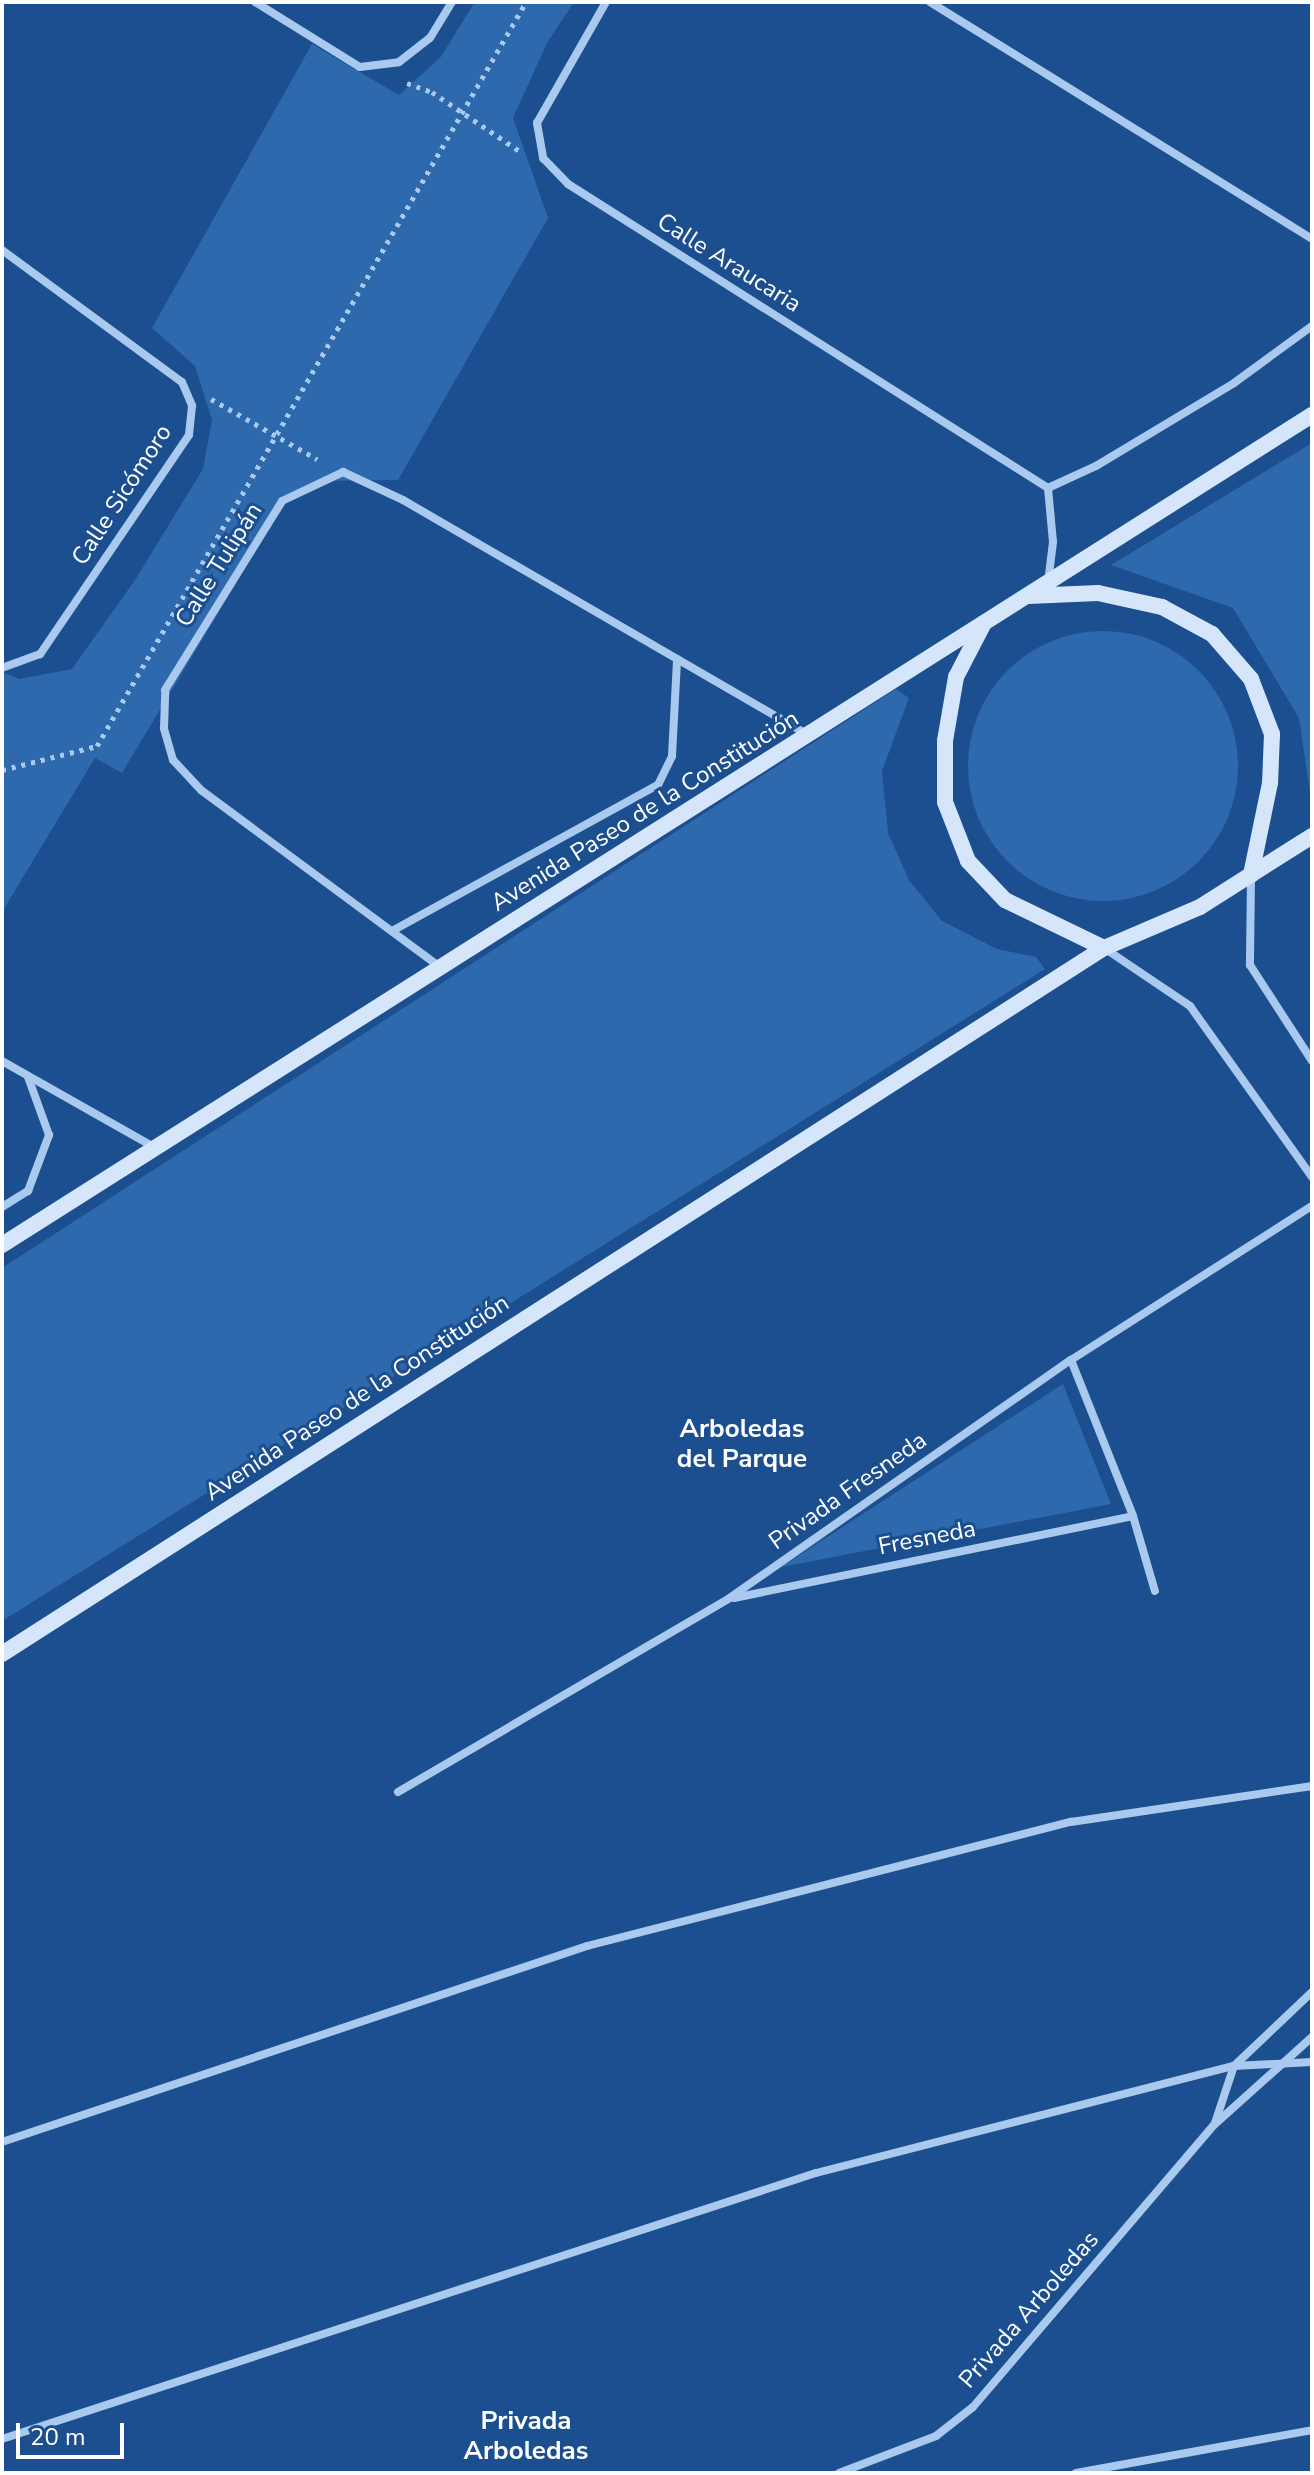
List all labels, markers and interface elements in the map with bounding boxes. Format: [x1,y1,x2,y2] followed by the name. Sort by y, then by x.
[652,207,806,319] street label: Calle Araucaria
[66,419,178,571] street label: Calle Sicómoro
[170,498,268,632] street label: Calle Tulipán
[486,704,804,918] street label: Avenida Paseo de la Constitución
[199,1289,515,1507] street label: Avenida Paseo de la Constitución
[677,1413,807,1474] district label: Arboledas del Parque
[764,1426,932,1556] street label: Privada Fresneda
[876,1514,978,1562] street label: Fresneda
[953,2226,1105,2394] street label: Privada Arboledas
[464,2405,588,2466] district label: Privada Arboledas
[20,2407,128,2457] scale bar
[30,2421,86,2453] text: 20 m

